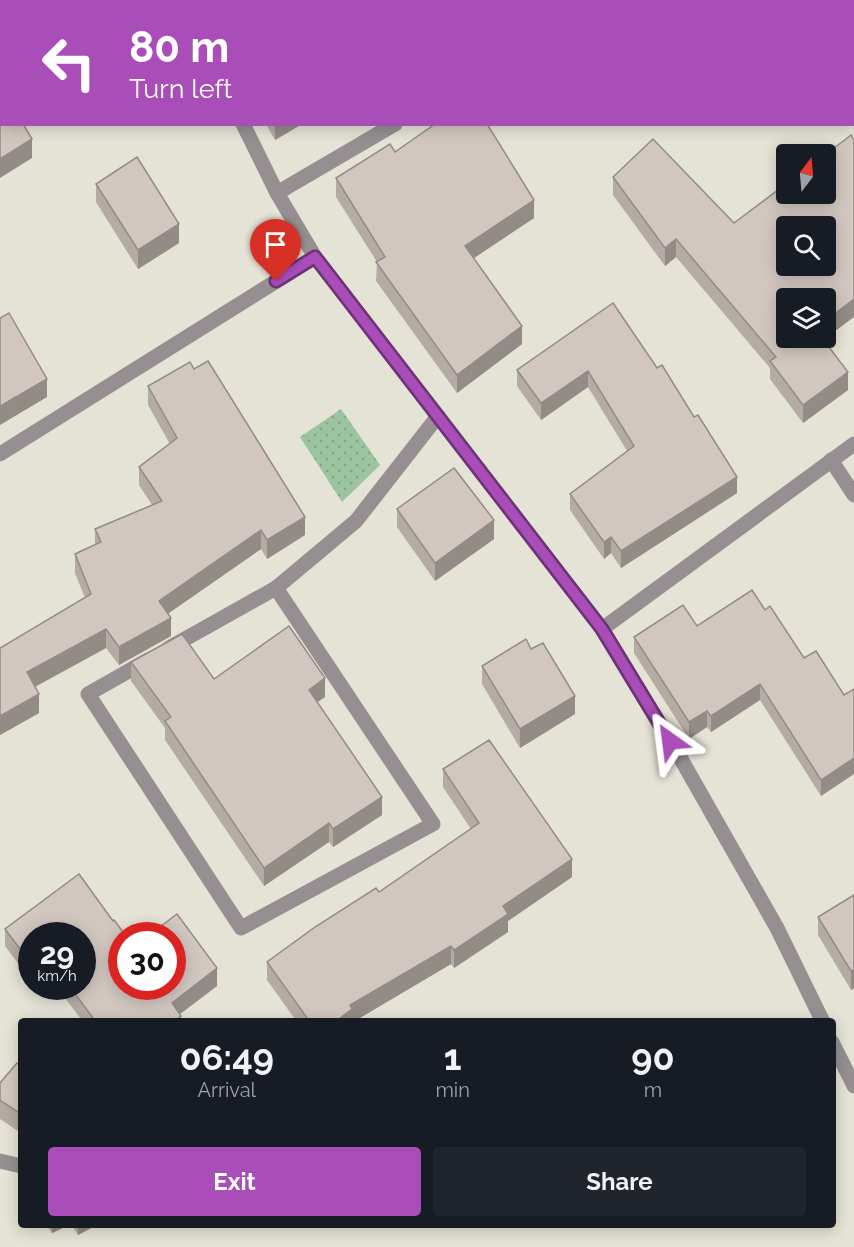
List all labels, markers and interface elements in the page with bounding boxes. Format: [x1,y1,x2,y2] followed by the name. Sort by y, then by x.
[129,23,229,72] text: 80 m
[30,24,108,102] icon: left
[129,73,232,104] text: Turn left
[776,144,836,204] north arrow
[776,144,836,348] map controls
[776,216,836,276] button: search
[250,219,301,281] pin
[259,228,292,261] icon: arrive
[776,288,836,348] button: layers
[638,709,702,773] position arrow
[108,922,186,1000] speed limit sign: 30
[40,936,74,971] text: 29
[37,967,77,985] text: km/h
[179,1036,274,1078] text: 06:49
[444,1036,462,1078] text: 1
[631,1036,675,1078] text: 90
[197,1078,256,1102] text: Arrival
[435,1078,470,1102] text: min
[644,1078,662,1102] text: m
[48,1147,421,1216] button: Exit
[433,1147,806,1216] button: Share

